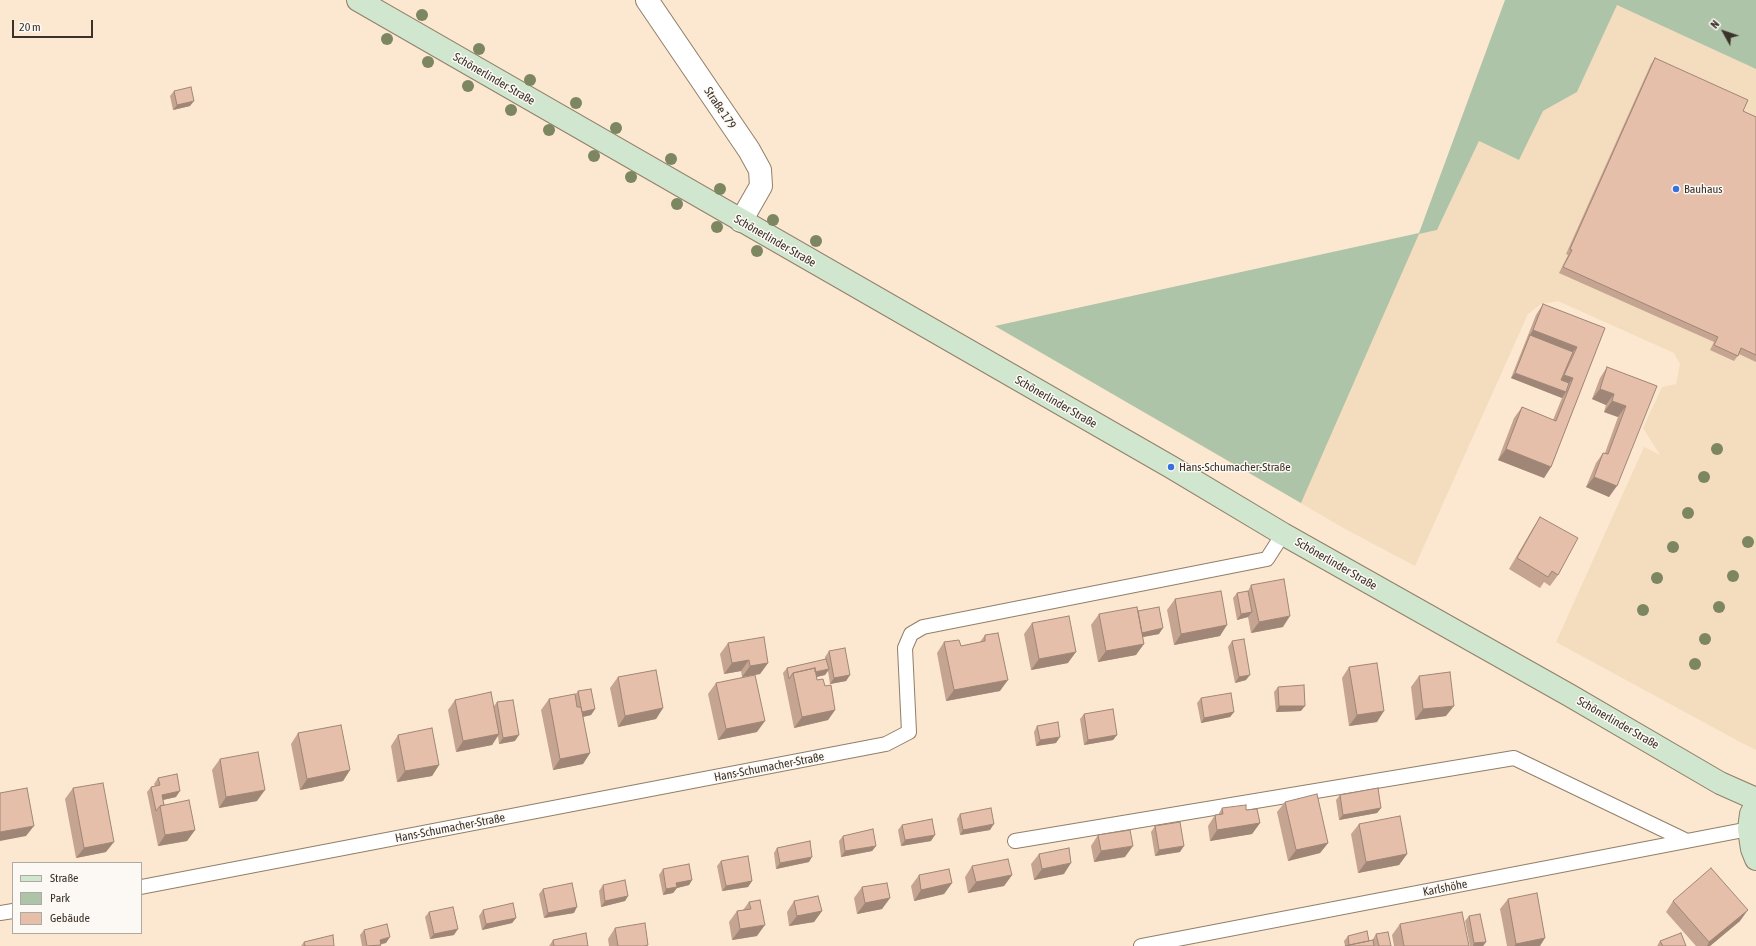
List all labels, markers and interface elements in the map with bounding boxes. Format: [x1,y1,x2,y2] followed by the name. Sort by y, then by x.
[14,12,95,38] scale bar
[1704,12,1744,52] north arrow
[1708,18,1721,31] text: N
[19,20,41,34] text: 20 m
[450,50,538,108] street label: Schönerlinder Straße
[701,84,739,132] street label: Straße 179
[1684,182,1722,196] place label: Bauhaus
[1671,184,1681,194] marker: Bauhaus
[731,212,819,270] street label: Schönerlinder Straße
[1012,373,1100,431] street label: Schönerlinder Straße
[1179,460,1291,474] place label: Hans-Schumacher-Straße
[1166,462,1176,472] marker: Hans-Schumacher-Straße
[1292,535,1380,593] street label: Schönerlinder Straße
[1574,694,1662,752] street label: Schönerlinder Straße
[713,749,825,785] street label: Hans-Schumacher-Straße
[394,810,506,846] street label: Hans-Schumacher-Straße
[12,862,142,934] legend
[50,871,78,885] text: Straße
[1422,877,1468,899] street label: Karlshöhe
[50,891,70,905] text: Park
[50,911,90,925] text: Gebäude

